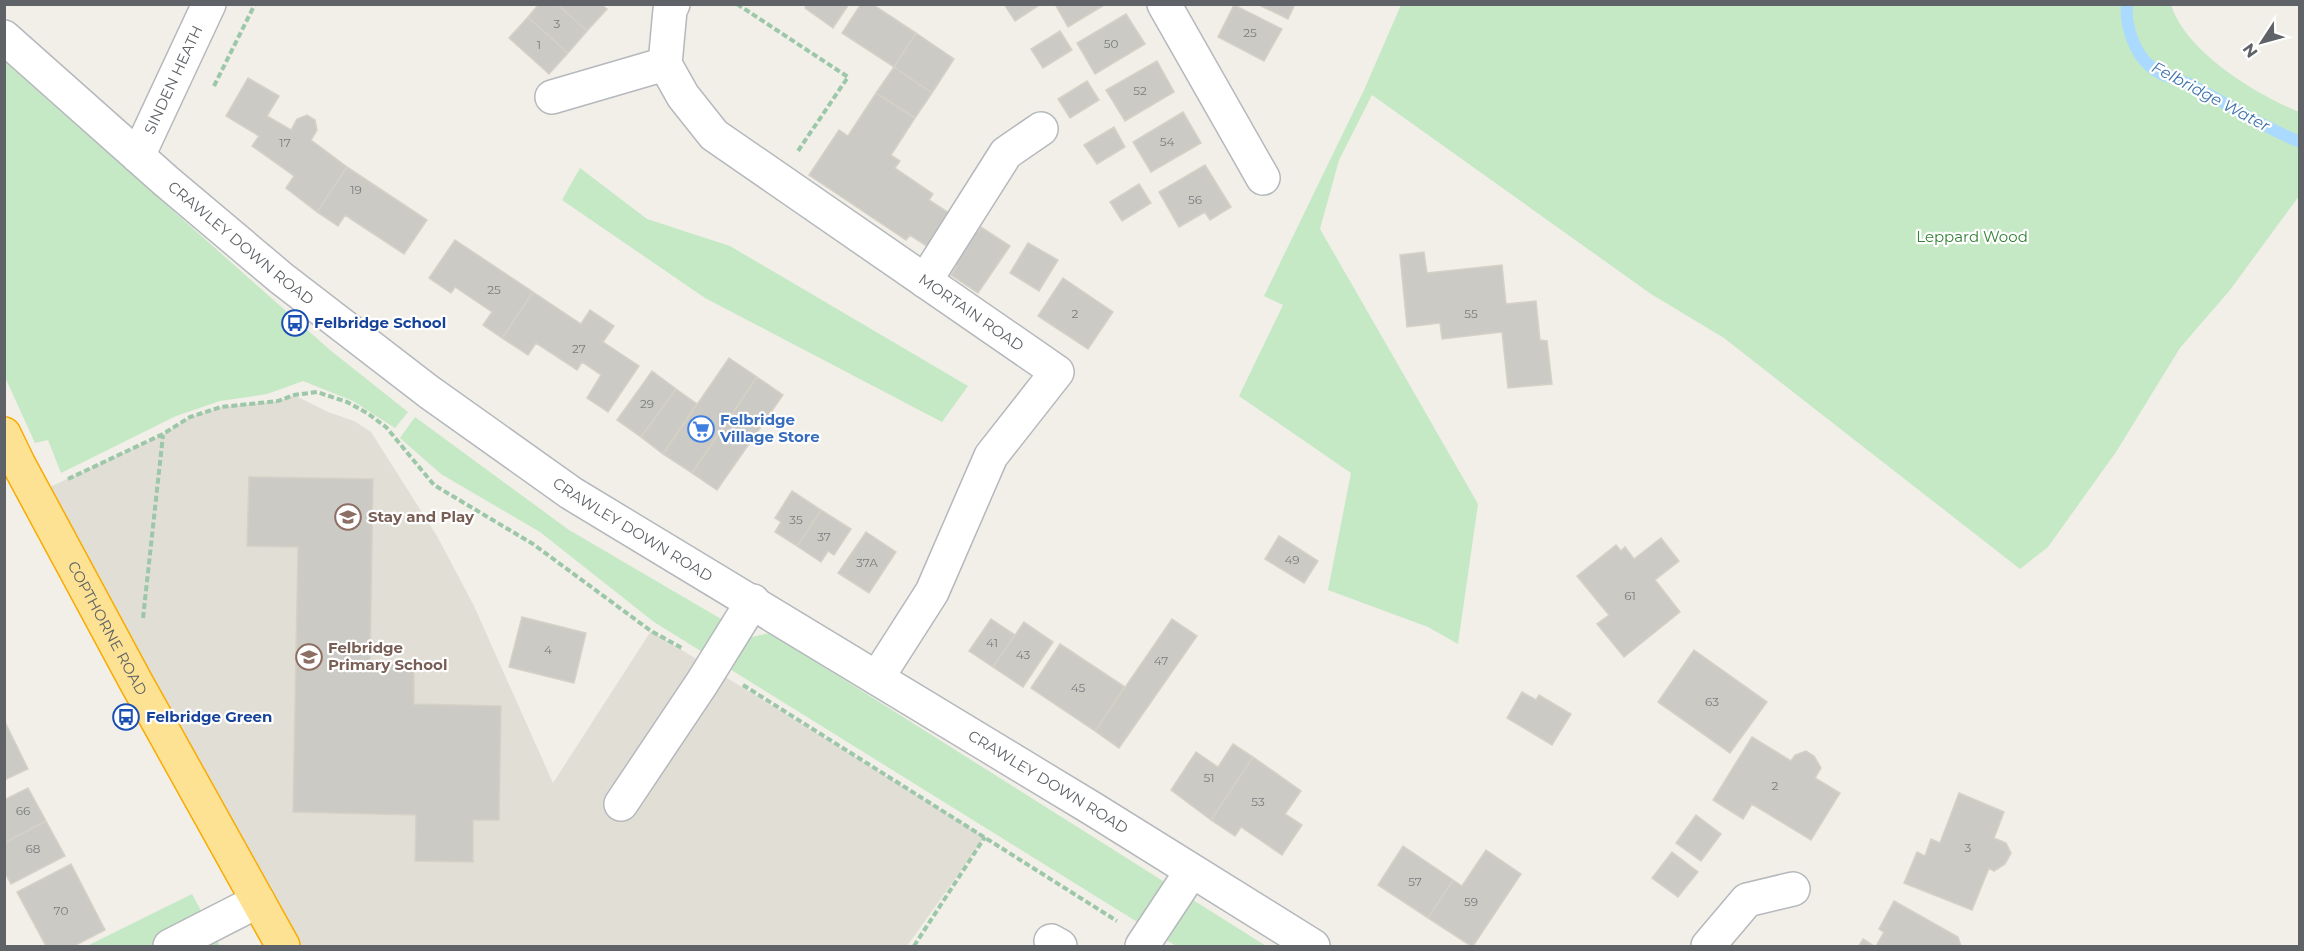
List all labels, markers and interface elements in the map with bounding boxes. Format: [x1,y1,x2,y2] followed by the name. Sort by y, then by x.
[2232,12,2292,72] north arrow
[554,16,561,31] house number: 3
[140,22,207,137] street label: SINDEN HEATH
[1243,25,1257,40] house number: 25
[1104,36,1118,51] house number: 50
[537,37,541,52] house number: 1
[2239,40,2262,61] text: N
[2149,57,2273,136] water label: Felbridge Water
[1133,83,1147,98] house number: 52
[1160,134,1174,149] house number: 54
[279,135,291,150] house number: 17
[164,177,318,309] street label: CRAWLEY DOWN ROAD
[350,182,362,197] house number: 19
[1188,192,1202,207] house number: 56
[1916,227,2028,246] park label: Leppard Wood
[915,269,1028,355] street label: MORTAIN ROAD
[487,282,501,297] house number: 25
[1072,306,1079,321] house number: 2
[1464,306,1478,321] house number: 55
[280,308,310,338] bus stop icon: Felbridge School
[314,313,446,332] place label: Felbridge School
[572,341,586,356] house number: 27
[640,396,654,411] house number: 29
[719,410,820,446] place label: Felbridge Village Store
[686,414,716,444] supermarket icon: Felbridge Village Store
[549,473,716,586] street label: CRAWLEY DOWN ROAD
[333,502,363,532] school or university icon: Stay and Play
[368,507,475,526] place label: Stay and Play
[789,512,803,527] house number: 35
[817,529,831,544] house number: 37
[1284,552,1300,567] house number: 49
[856,555,878,570] house number: 37A
[64,558,152,699] street label: COPTHORNE ROAD
[1624,588,1636,603] house number: 61
[986,635,998,650] house number: 41
[328,638,447,674] place label: Felbridge Primary School
[294,642,324,672] school or university icon: Felbridge Primary School
[544,642,552,657] house number: 4
[1016,647,1030,662] house number: 43
[1154,653,1168,668] house number: 47
[1071,680,1086,695] house number: 45
[1705,694,1719,709] house number: 63
[111,702,141,732] bus stop icon: Felbridge Green
[146,707,272,726] place label: Felbridge Green
[965,726,1132,838] street label: CRAWLEY DOWN ROAD
[1203,770,1215,785] house number: 51
[1772,778,1779,793] house number: 2
[1251,794,1265,809] house number: 53
[16,803,30,818] house number: 66
[1965,840,1972,855] house number: 3
[26,841,41,856] house number: 68
[1408,874,1422,889] house number: 57
[1464,894,1478,909] house number: 59
[54,903,68,918] house number: 70

